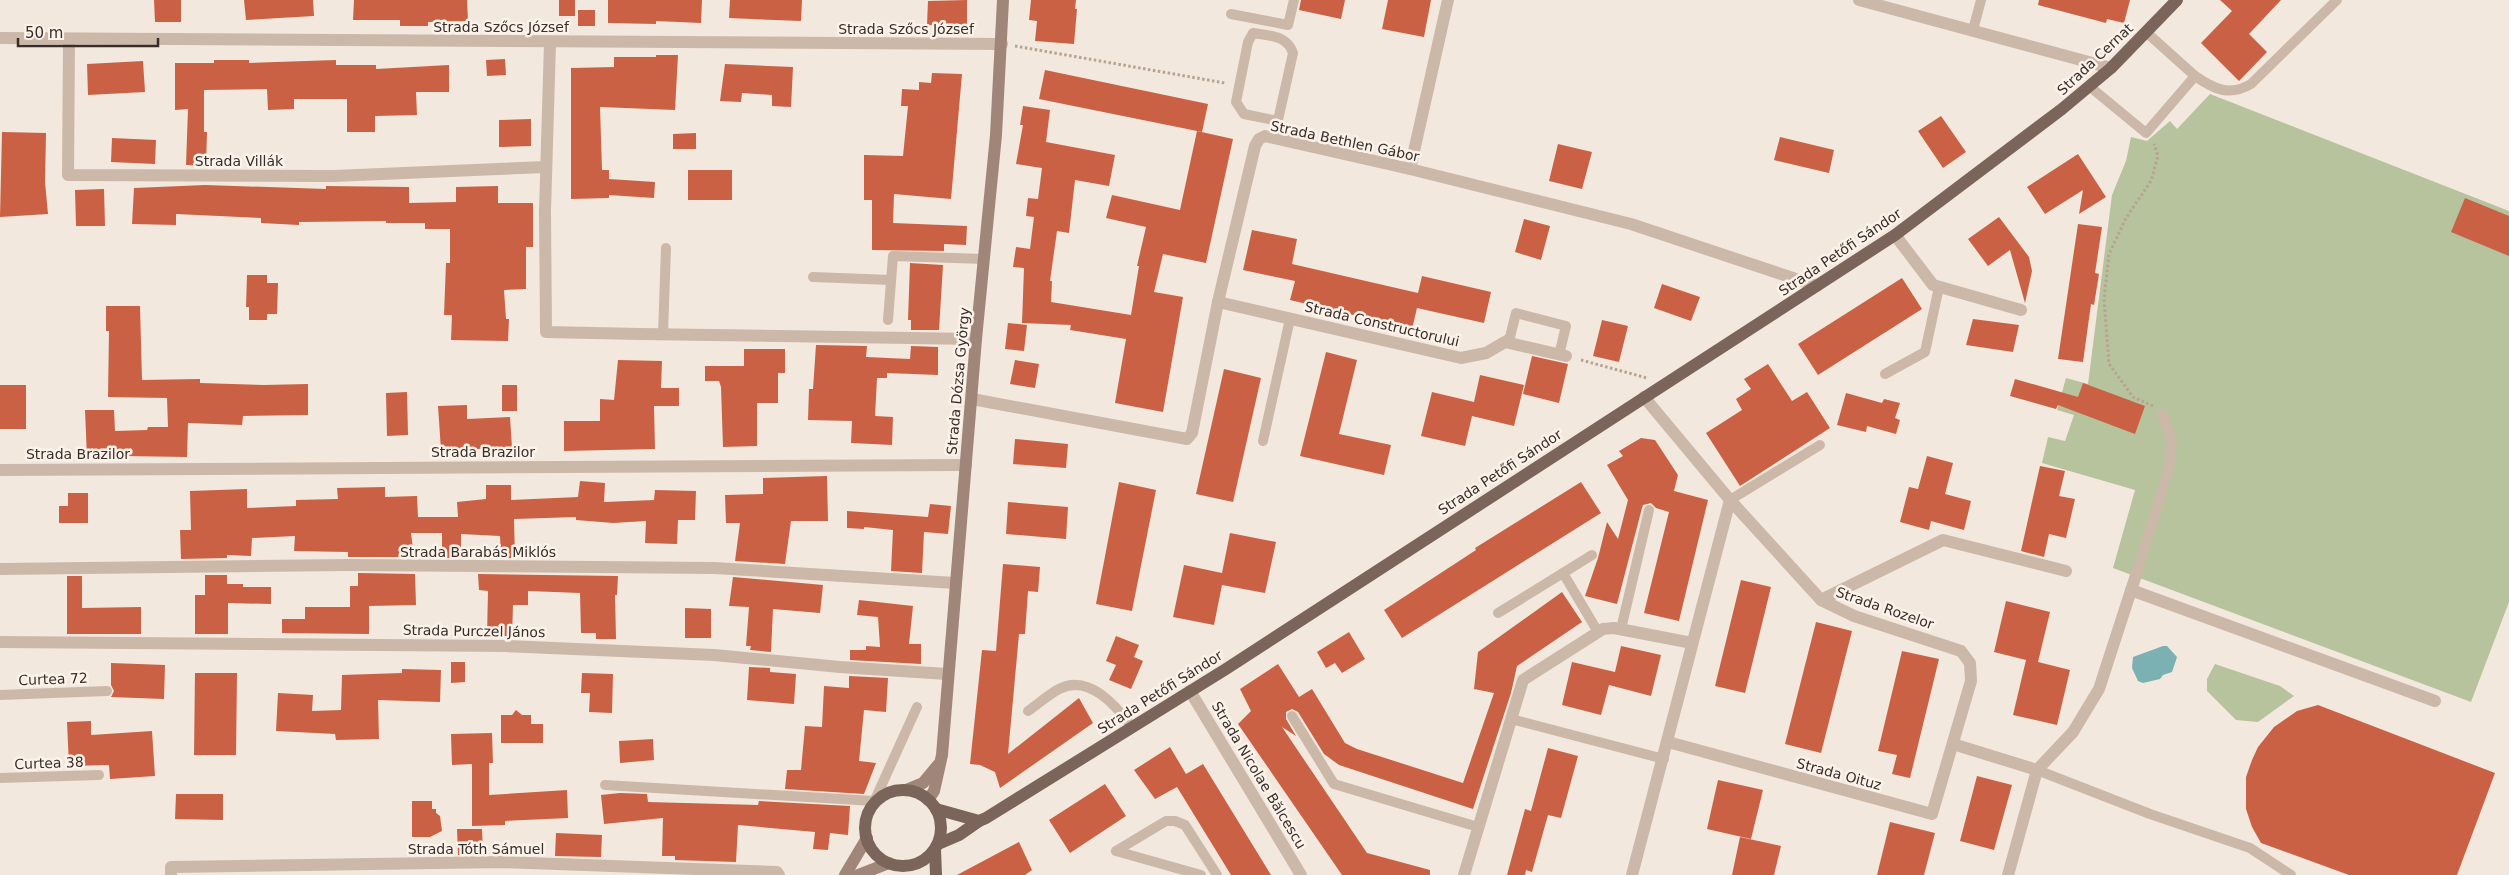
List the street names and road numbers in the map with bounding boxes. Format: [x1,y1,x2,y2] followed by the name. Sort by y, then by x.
[433,19,570,35] street label: Strada Szőcs József
[2054,20,2136,98] street label: Strada Cernat
[838,21,975,37] street label: Strada Szőcs József
[1269,117,1421,165] street label: Strada Bethlen Gábor
[195,153,284,169] street label: Strada Villák
[1776,205,1904,299] street label: Strada Petőfi Sándor
[1303,298,1461,350] street label: Strada Constructorului
[944,307,972,455] street label: Strada Dózsa György
[1435,426,1565,518] street label: Strada Petőfi Sándor
[431,444,535,460] street label: Strada Brazilor
[26,446,130,462] street label: Strada Brazilor
[400,544,556,560] street label: Strada Barabás Miklós
[1834,584,1936,632] street label: Strada Rozelor
[403,622,545,640] street label: Strada Purczel János
[1095,647,1226,737] street label: Strada Petőfi Sándor
[18,670,88,688] street label: Curtea 72
[1209,698,1309,852] street label: Strada Nicolae Bălcescu
[14,754,84,772] street label: Curtea 38
[1795,755,1883,793] street label: Strada Oituz
[408,841,544,857] street label: Strada Tóth Sámuel

